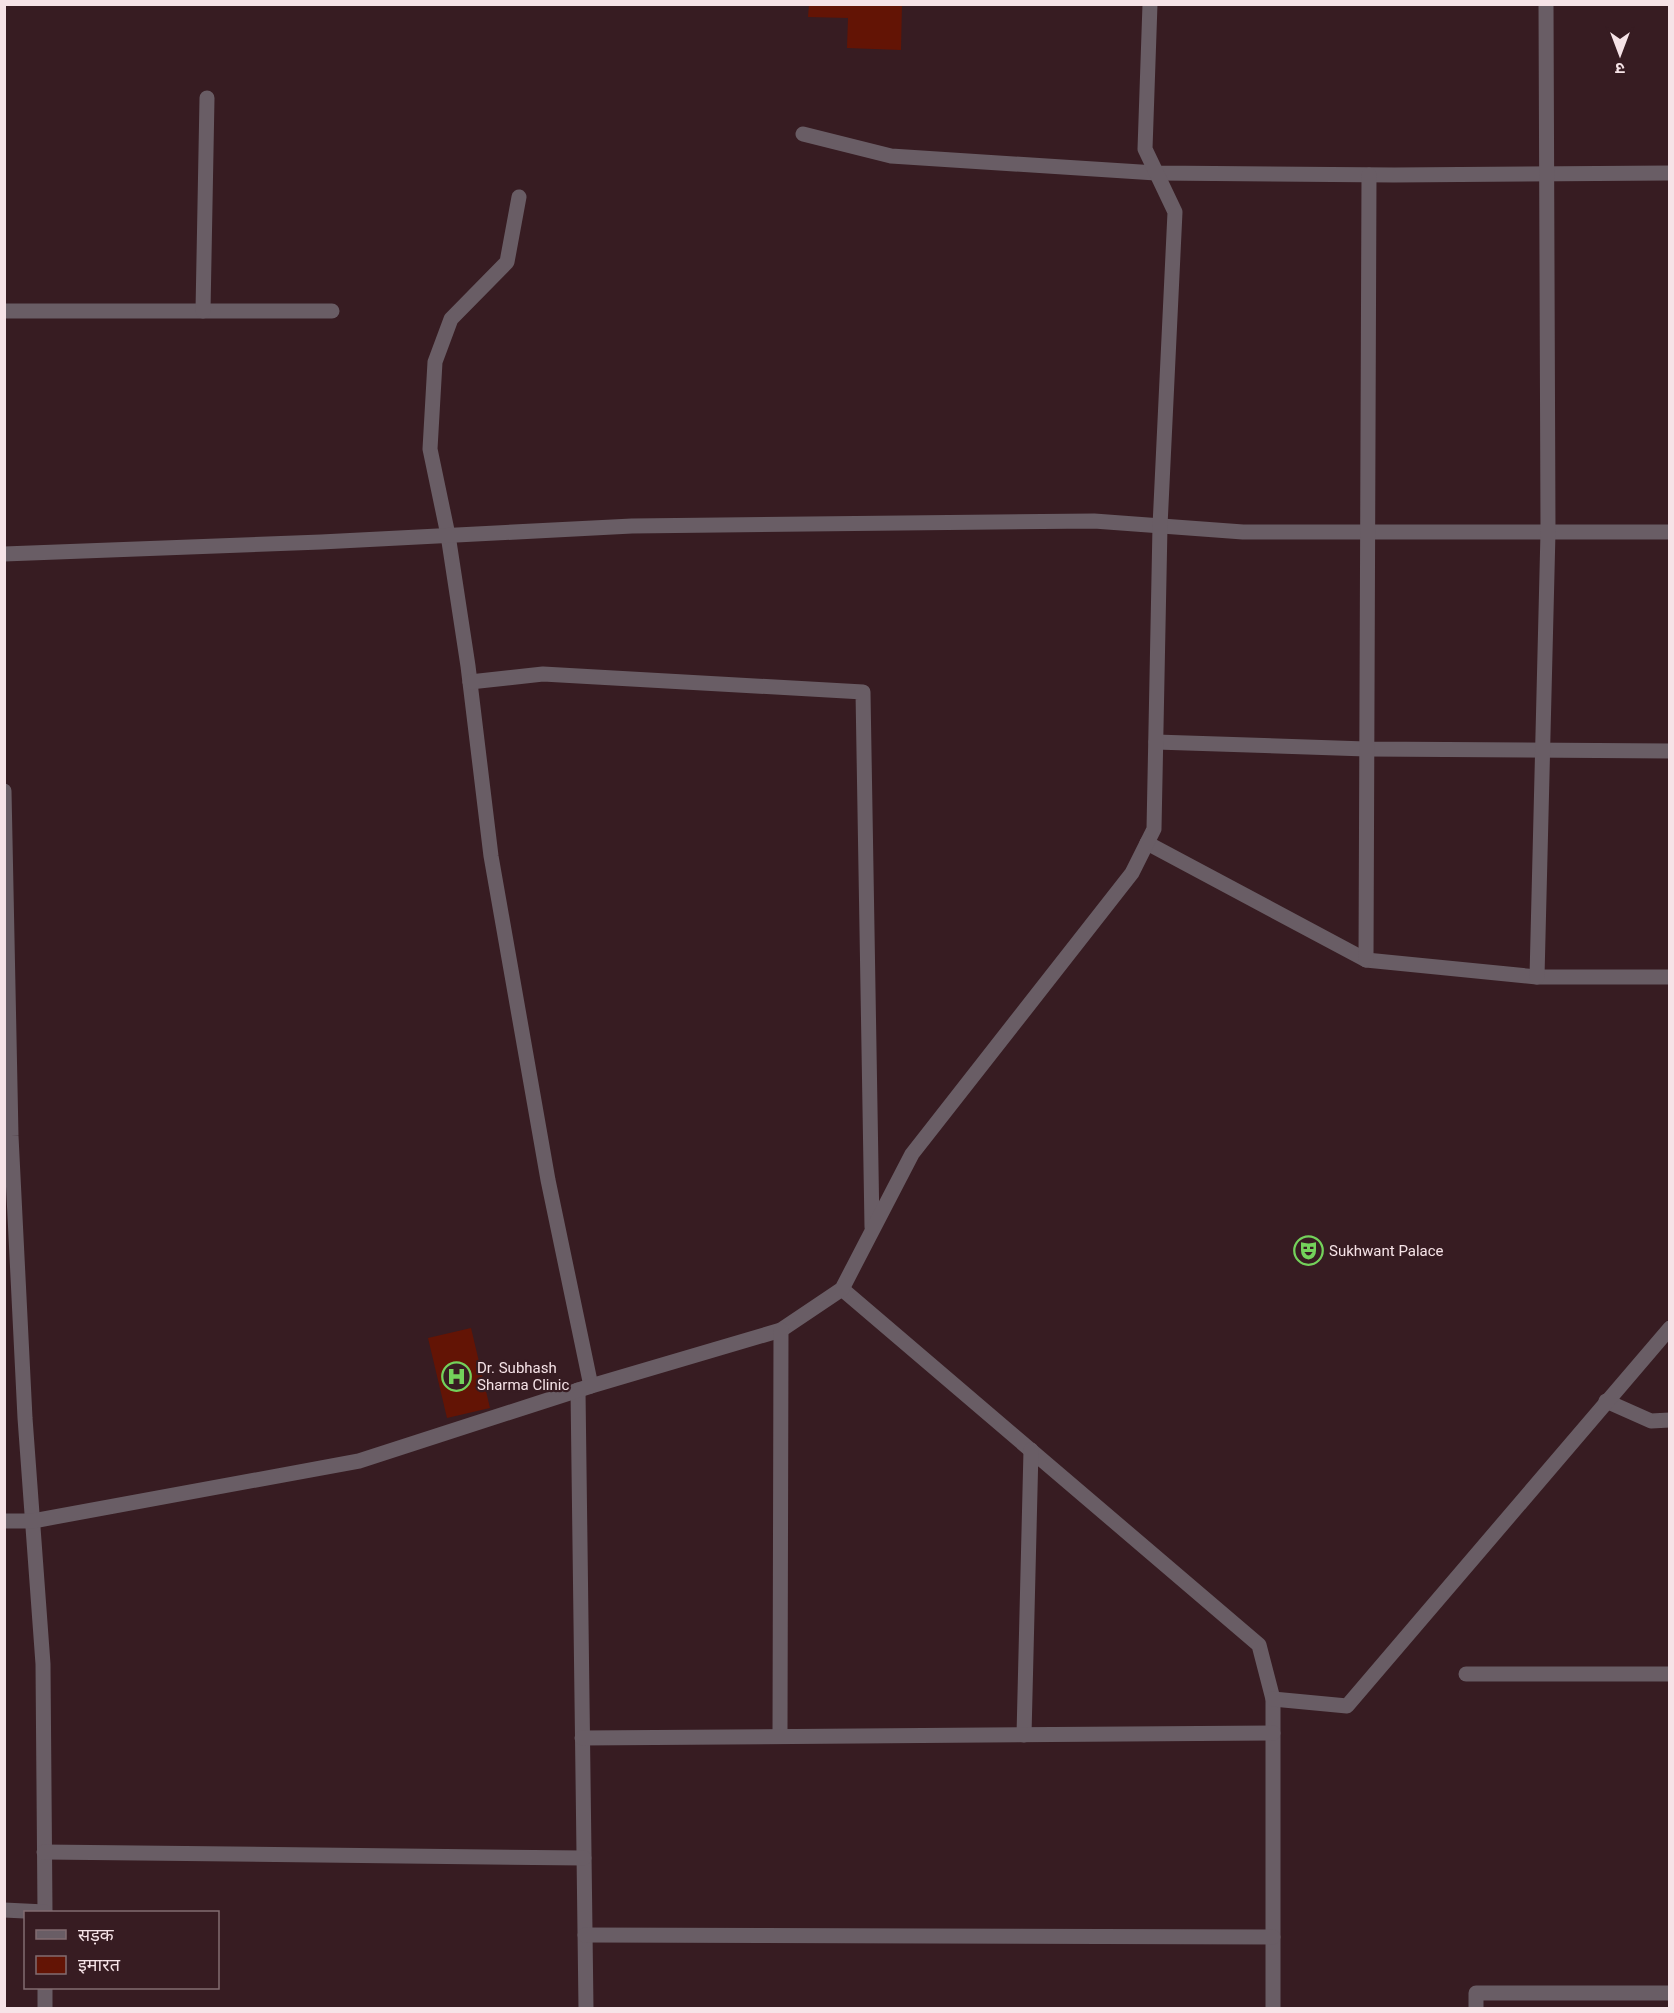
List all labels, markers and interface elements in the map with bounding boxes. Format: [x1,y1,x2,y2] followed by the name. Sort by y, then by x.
[1590,24,1650,84] north arrow
[1615,59,1625,78] text: उ
[1292,1235,1324,1267] theatre icon: Sukhwant Palace
[1329,1242,1444,1260] place label: Sukhwant Palace
[477,1359,569,1394] place label: Dr. Subhash Sharma Clinic
[440,1361,472,1393] hospital icon: Dr. Subhash Sharma Clinic
[24,1911,219,1989] legend
[78,1924,115,1945] text: सड़क
[78,1954,121,1975] text: इमारत

